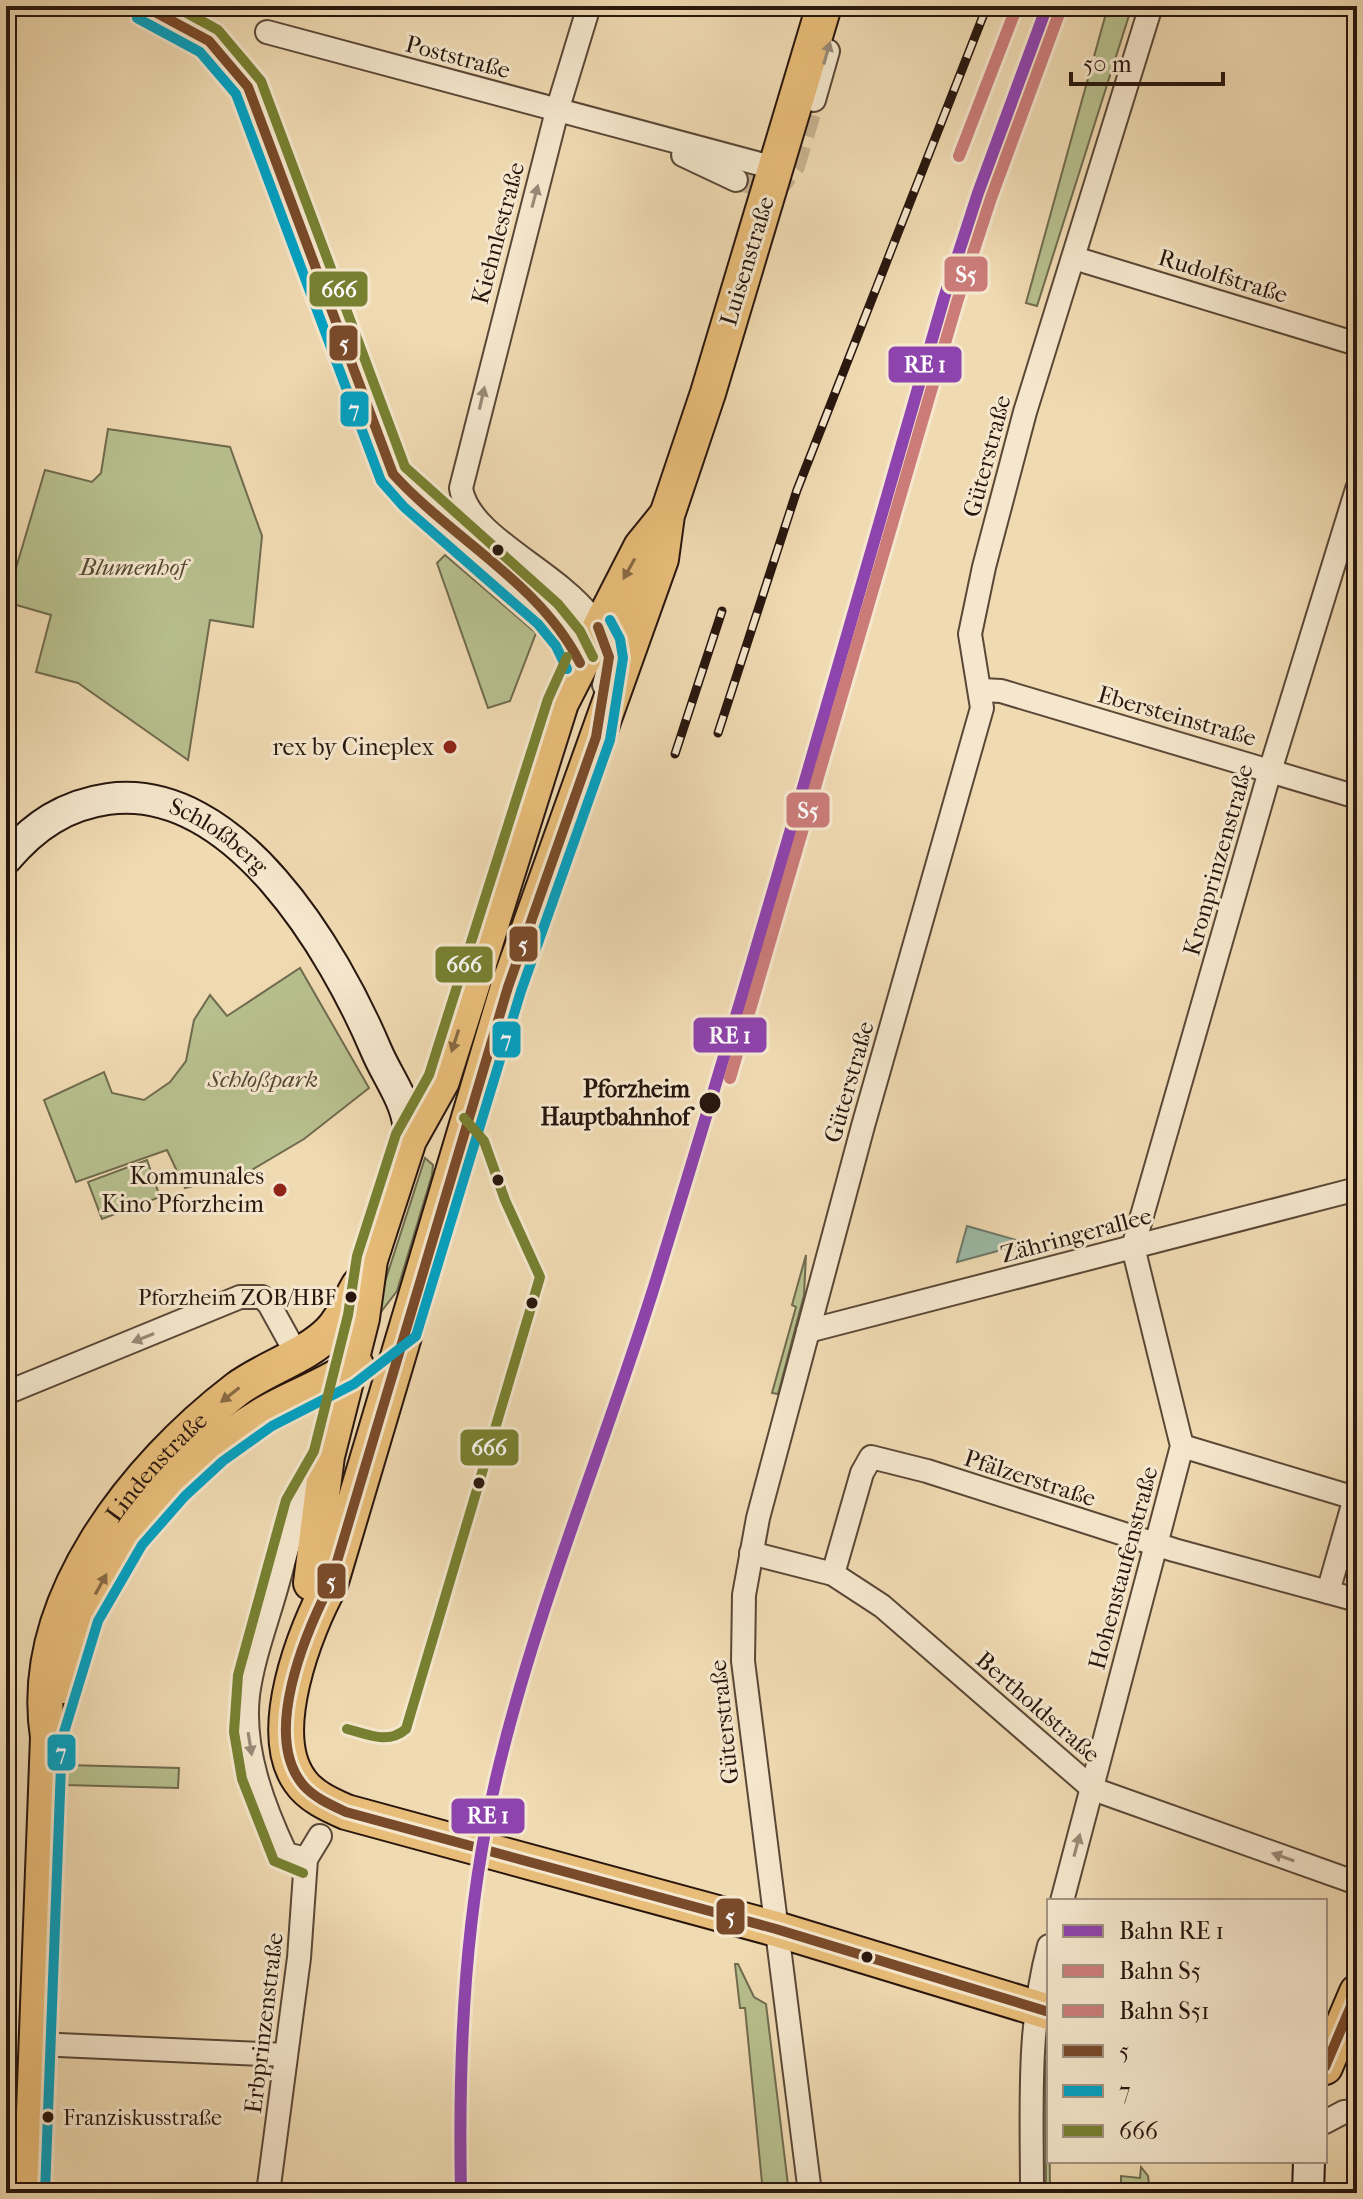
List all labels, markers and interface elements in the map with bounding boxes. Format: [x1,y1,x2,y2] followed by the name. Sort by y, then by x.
[403,30,514,84] street label: Poststraße
[1071,36,1223,86] scale bar
[821,41,834,65] one-way arrow
[1083,50,1132,78] text: 50 m
[466,159,530,307] street label: Kiehnlestraße
[529,183,542,208] one-way arrow
[714,193,780,329] street label: Luisenstraße
[1155,243,1291,309] street label: Rudolfstraße
[943,255,989,293] line badge: S5
[956,262,977,288] text: S5
[308,270,369,308] line badge: 666
[321,277,358,303] text: 666
[328,324,359,362] line badge: 5
[339,331,349,357] text: 5
[887,345,963,384] line badge: RE 1
[904,352,946,378] text: RE 1
[477,386,489,411] one-way arrow
[339,390,370,428] line badge: 7
[957,392,1017,520] street label: Güterstraße
[348,397,360,423] text: 7
[490,542,506,558] unlabelled marker
[78,553,191,581] park label: Blumenhof
[622,558,636,580] one-way arrow
[1095,680,1260,752] street label: Ebersteinstraße
[273,733,434,761] place label: rex by Cineplex
[441,738,459,756] marker: rex by Cineplex
[1177,761,1259,959] street label: Kronprinzenstraße
[785,791,831,829] line badge: S5
[165,792,275,881] street label: Schloßberg
[798,798,819,824] text: S5
[508,925,539,963] line badge: 5
[518,932,528,958] text: 5
[434,945,494,984] line badge: 666
[446,952,483,978] text: 666
[692,1016,768,1054] line badge: RE 1
[818,1018,880,1146] street label: Güterstraße
[491,1020,522,1059] line badge: 7
[709,1023,751,1049] text: RE 1
[500,1027,512,1053] text: 7
[448,1029,461,1053] one-way arrow
[207,1065,318,1093] park label: Schloßpark
[540,1075,695,1131] place label: Pforzheim Hauptbahnhof
[697,1090,723,1116] marker: Pforzheim Hauptbahnhof
[101,1162,264,1218] place label: Kommunales Kino Pforzheim
[490,1172,506,1188] unlabelled marker
[271,1181,289,1199] marker: Kommunales Kino Pforzheim
[998,1201,1155,1269] street label: Zähringerallee
[138,1285,336,1311] place label: Pforzheim ZOB/HBF
[343,1289,359,1305] marker: Pforzheim ZOB/HBF
[524,1295,540,1311] unlabelled marker
[131,1331,155,1344] one-way arrow
[220,1386,240,1402] one-way arrow
[100,1406,213,1527] street label: Lindenstraße
[459,1428,520,1467] line badge: 666
[471,1435,508,1461] text: 666
[961,1444,1099,1512] street label: Pfälzerstraße
[1082,1463,1164,1673] street label: Hohenstaufenstraße
[471,1475,487,1491] unlabelled marker
[316,1562,347,1600] line badge: 5
[326,1569,336,1595] text: 5
[94,1573,107,1596] one-way arrow
[970,1646,1106,1769] street label: Bertholdstraße
[704,1658,744,1786] street label: Güterstraße
[245,1732,257,1757] one-way arrow
[46,1733,77,1772] line badge: 7
[55,1740,67,1766] text: 7
[450,1797,526,1835] line badge: RE 1
[467,1803,509,1829] text: RE 1
[1071,1832,1084,1856] one-way arrow
[1271,1850,1295,1863] one-way arrow
[715,1897,746,1936] line badge: 5
[1047,1899,1327,2163] legend
[725,1904,735,1930] text: 5
[1119,1917,1224,1945] text: Bahn RE 1
[239,1931,289,2115] street label: Erbprinzenstraße
[859,1949,875,1965] unlabelled marker
[1119,1957,1201,1985] text: Bahn S5
[1119,1997,1210,2025] text: Bahn S51
[1119,2037,1129,2065] text: 5
[1119,2077,1131,2105] text: 7
[63,2105,222,2131] place label: Franziskusstraße
[40,2109,56,2125] marker: Franziskusstraße
[1119,2117,1159,2145] text: 666

